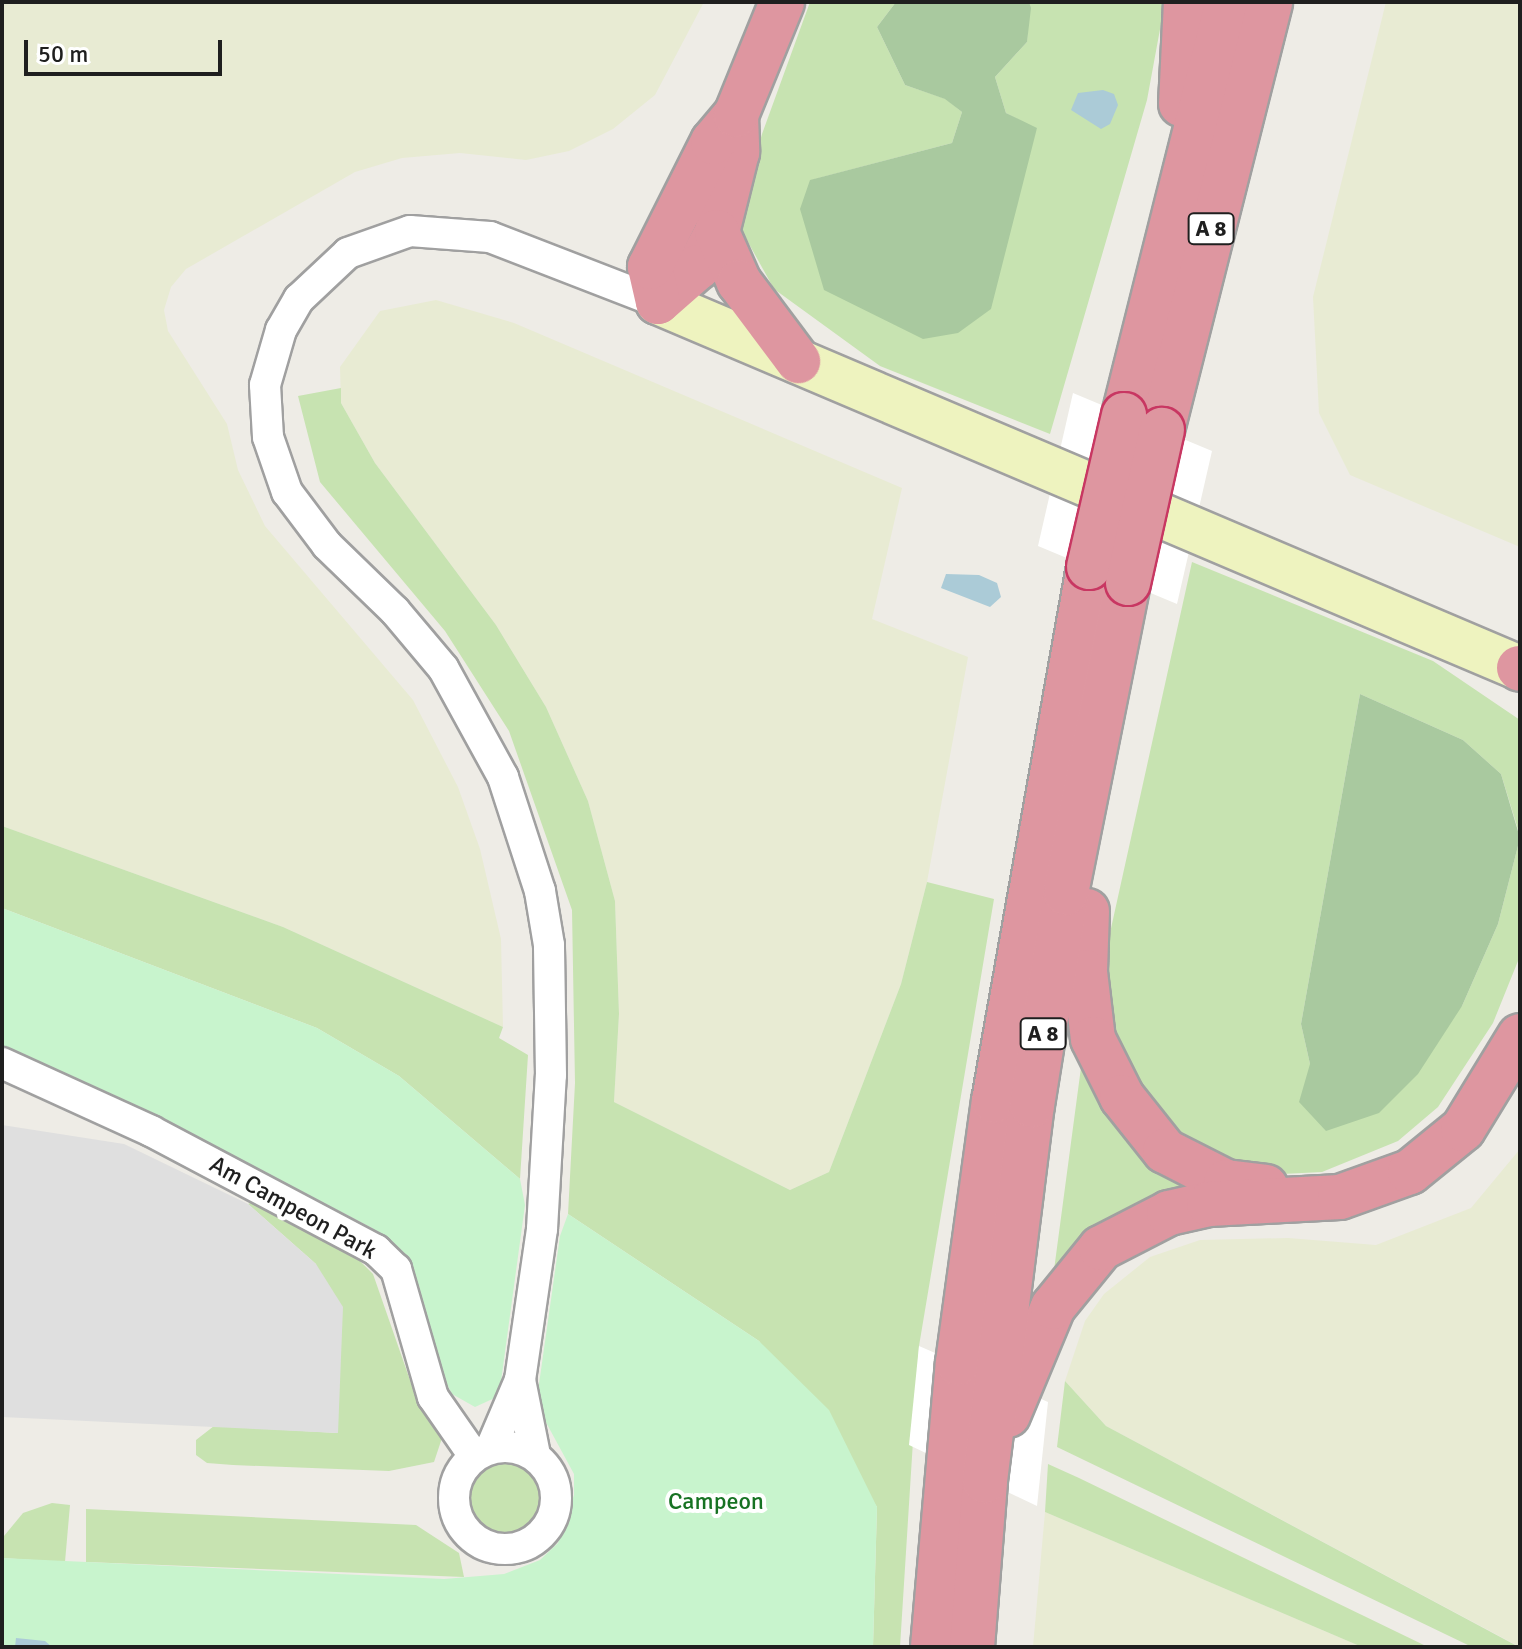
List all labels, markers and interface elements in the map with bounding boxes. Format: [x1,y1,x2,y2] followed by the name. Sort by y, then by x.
[28,24,226,74] scale bar
[38,39,88,69] text: 50 m
[1187,211,1235,247] road number: A 8
[1019,1016,1067,1052] road number: A 8
[204,1150,382,1266] street label: Am Campeon Park
[668,1488,764,1516] park label: Campeon

